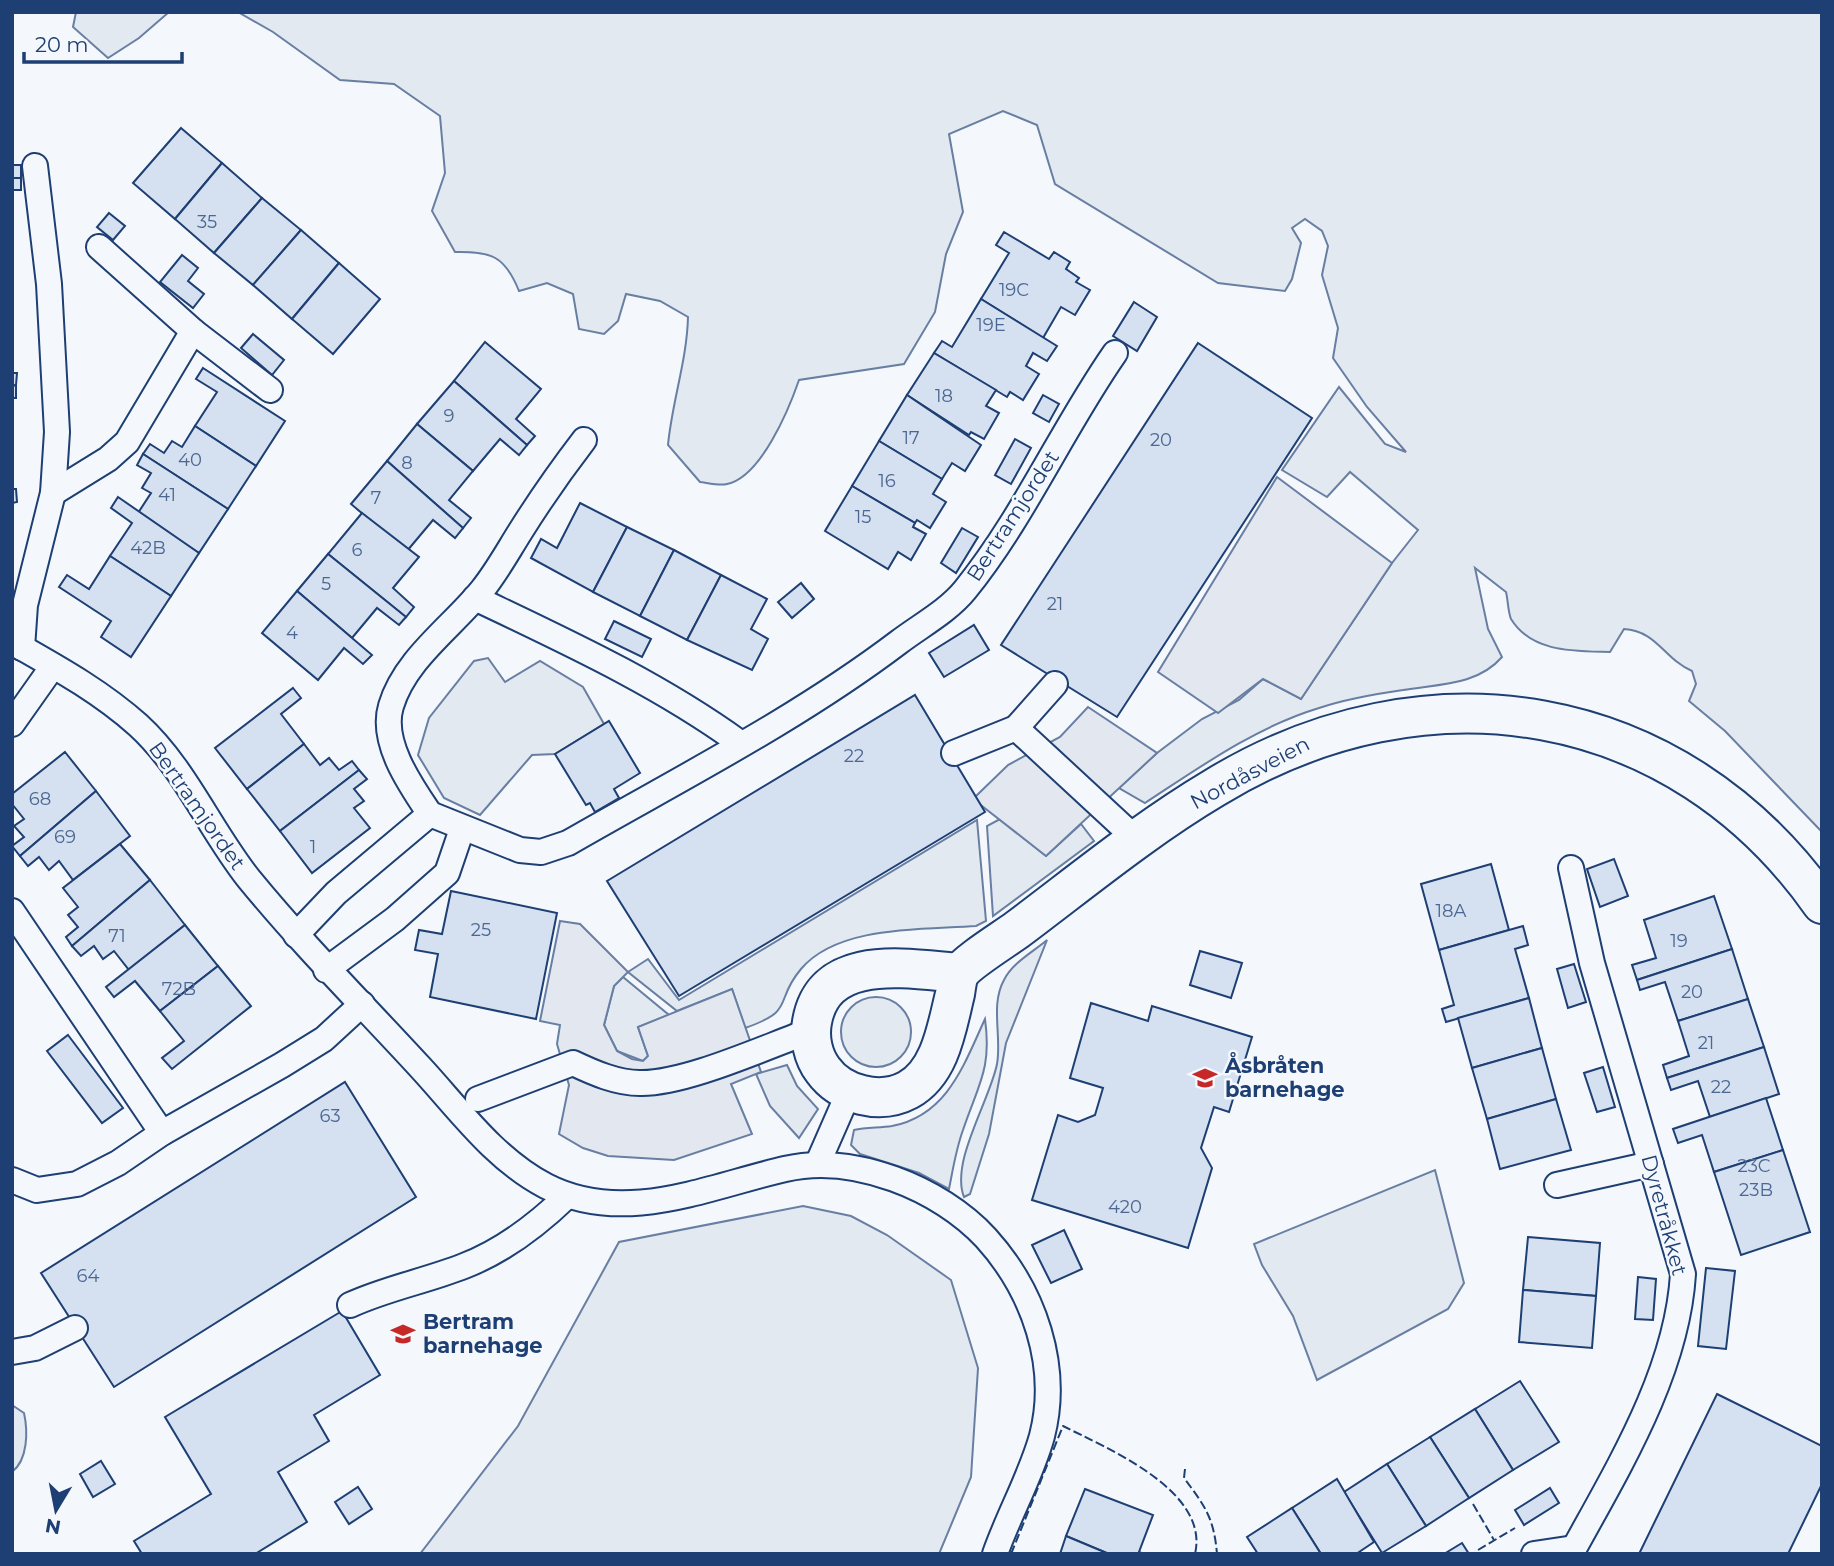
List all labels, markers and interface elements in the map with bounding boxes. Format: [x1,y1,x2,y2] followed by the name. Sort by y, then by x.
[24,21,182,65] scale bar
[35,32,89,57] text: 20 m
[197,211,217,233] house number: 35
[999,279,1029,301] house number: 19C
[976,314,1006,336] house number: 19E
[935,385,953,407] house number: 18
[444,405,455,427] house number: 9
[902,427,920,449] house number: 17
[1150,429,1172,451] house number: 20
[961,446,1064,586] street label: Bertramjordet
[178,449,202,471] house number: 40
[401,452,413,474] house number: 8
[878,470,896,492] house number: 16
[158,484,176,506] house number: 41
[371,487,381,509] house number: 7
[855,506,871,528] house number: 15
[130,537,166,559] house number: 42B
[352,539,363,561] house number: 6
[321,573,331,595] house number: 5
[1047,593,1063,615] house number: 21
[286,622,298,644] house number: 4
[1186,731,1314,814] street label: Nordåsveien
[144,737,251,875] street label: Bertramjordet
[844,745,864,767] house number: 22
[29,788,51,810] house number: 68
[54,826,76,848] house number: 69
[310,836,316,858] house number: 1
[1436,900,1466,922] house number: 18A
[471,919,491,941] house number: 25
[108,925,126,947] house number: 71
[1670,930,1688,952] house number: 19
[162,978,196,1000] house number: 72B
[1681,981,1703,1003] house number: 20
[1698,1032,1714,1054] house number: 21
[1224,1051,1345,1102] place label: Åsbråten barnehage
[1191,1064,1219,1092] school or university icon: Åsbråten barnehage
[1711,1076,1731,1098] house number: 22
[319,1105,341,1127] house number: 63
[1636,1152,1693,1278] street label: Dyretråkket
[1737,1155,1771,1177] house number: 23C
[1739,1179,1773,1201] house number: 23B
[1108,1196,1142,1218] house number: 420
[77,1265,100,1287] house number: 64
[423,1309,543,1358] place label: Bertram barnehage
[389,1320,417,1348] school or university icon: Bertram barnehage
[21,1475,91,1545] north arrow
[44,1514,63,1539] text: N

